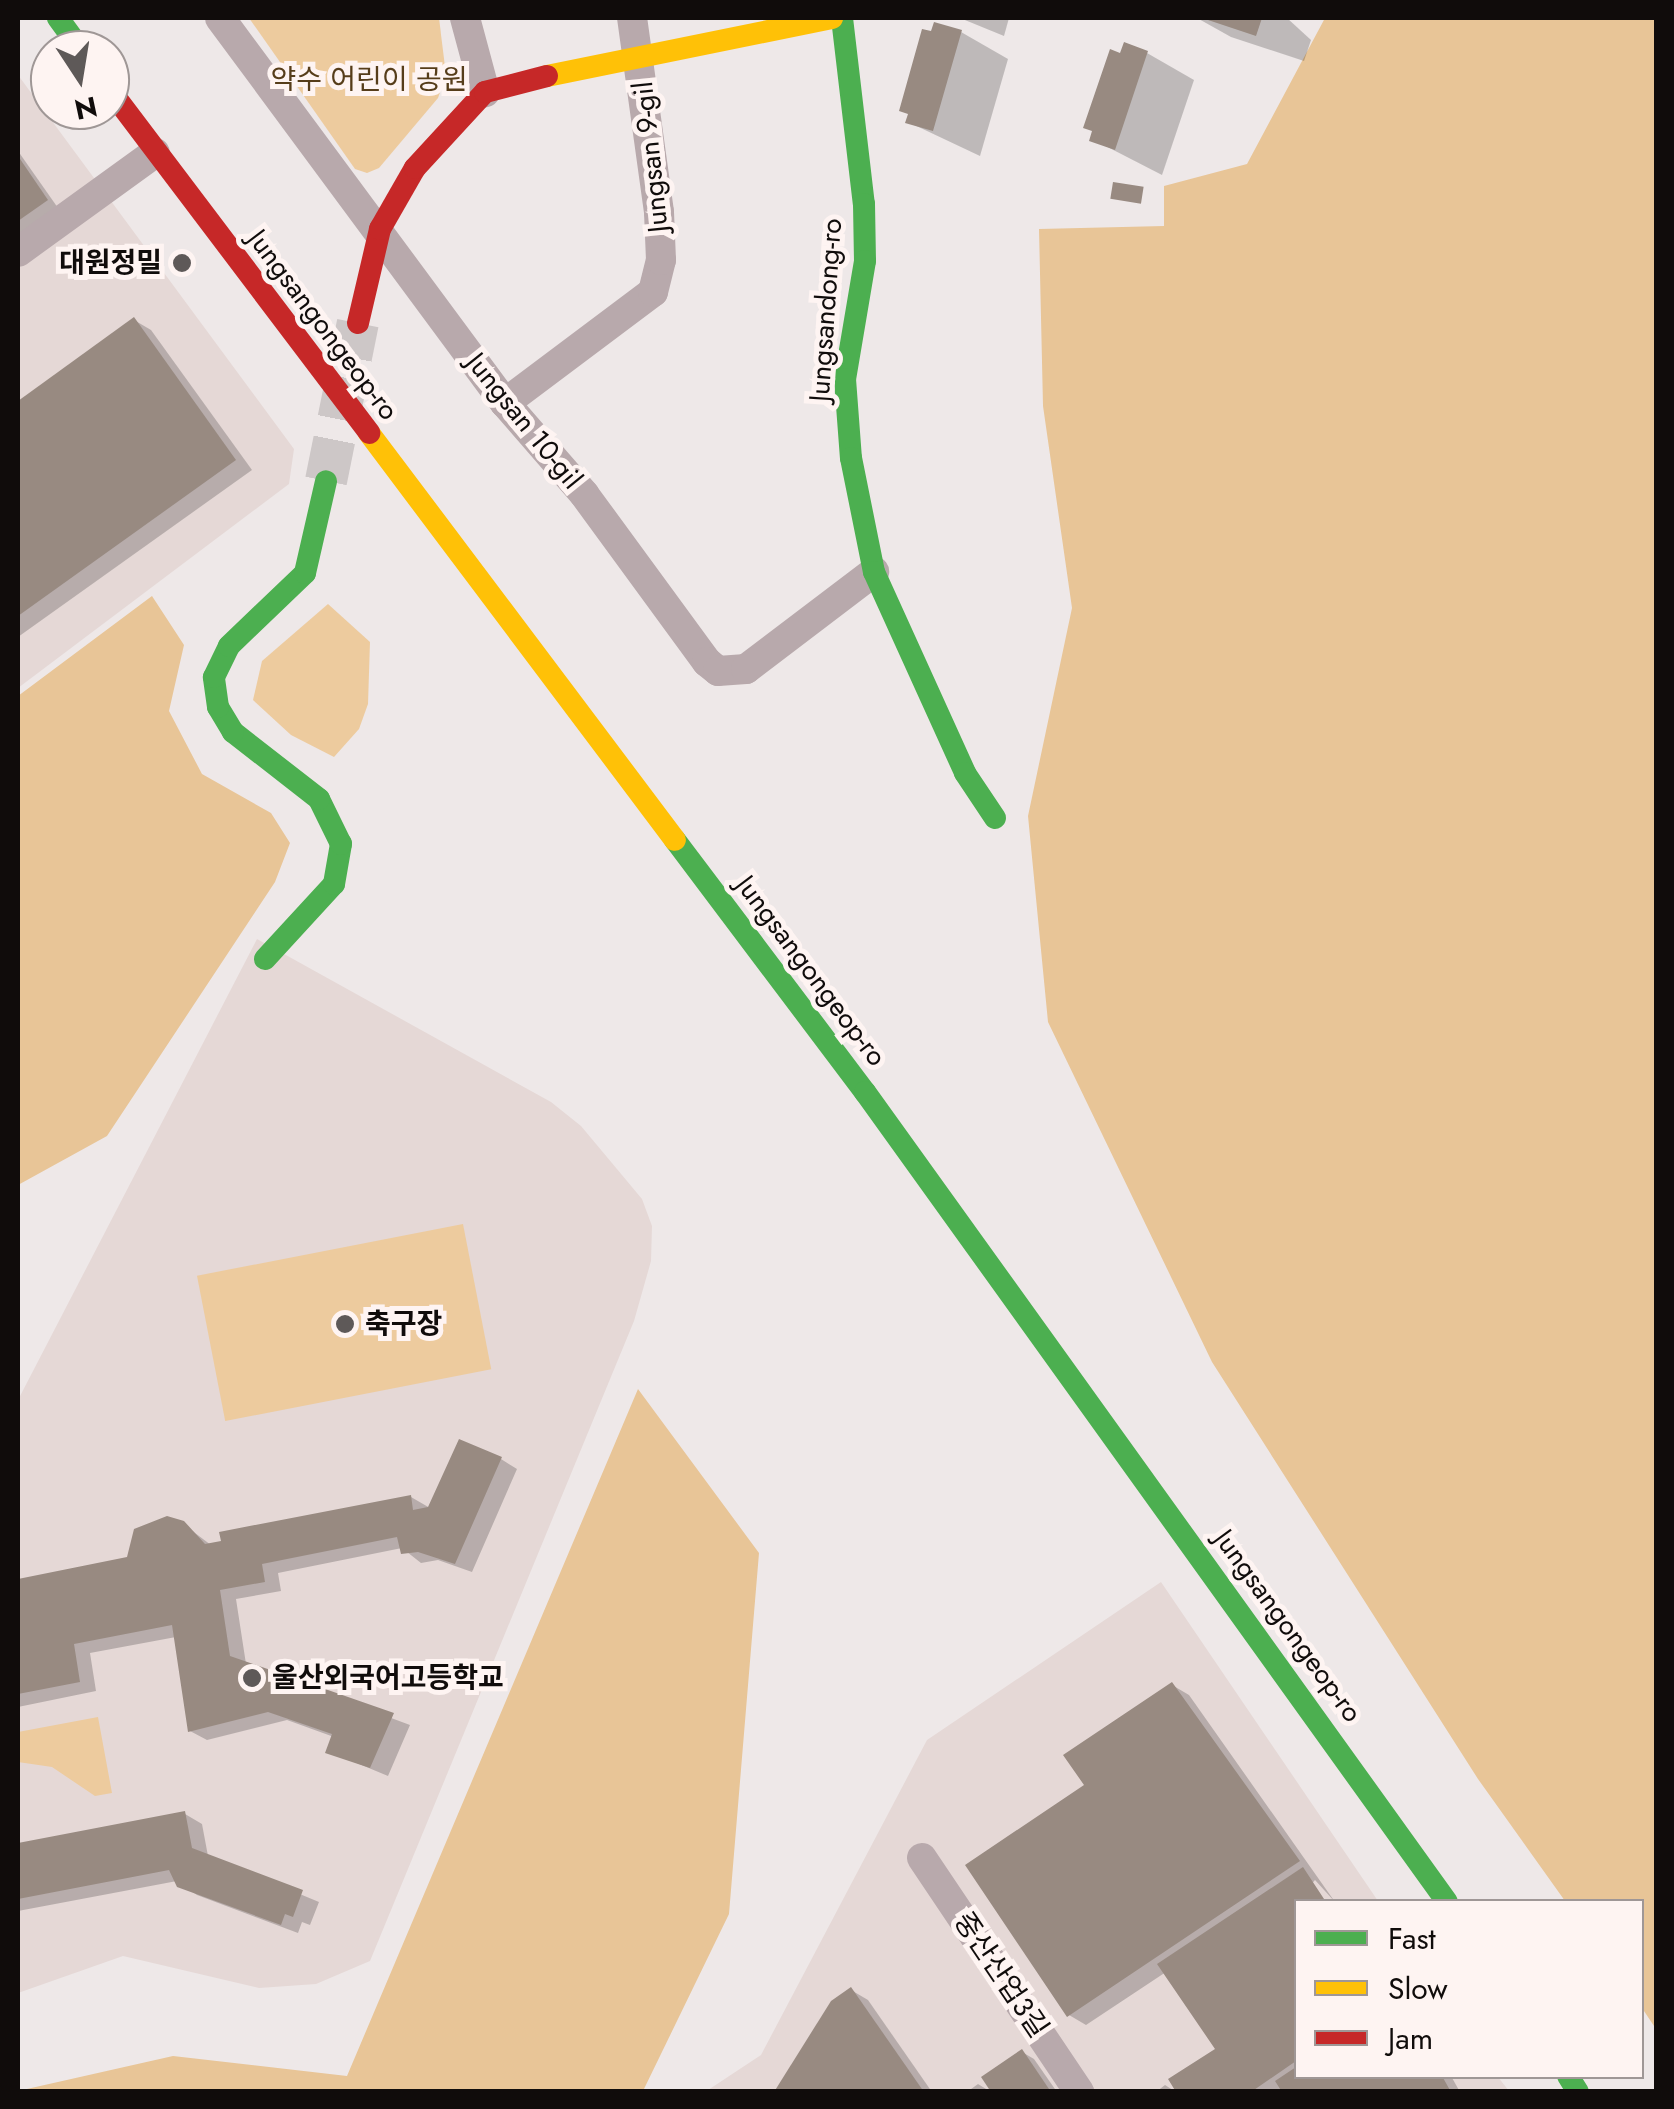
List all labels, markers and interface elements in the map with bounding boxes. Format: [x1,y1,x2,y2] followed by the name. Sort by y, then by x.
[30,30,130,130] north arrow
[270,63,468,97] park label: 약수 어린이 공원
[626,80,676,234] street label: Jungsan 9-gil
[71,86,101,130] text: N
[803,217,849,403] street label: Jungsandong-ro
[241,223,405,427] street label: Jungsangongeop-ro
[59,246,162,280] place label: 대원정밀
[171,252,193,274] marker: 대원정밀
[459,346,589,496] street label: Jungsan 10-gil
[729,869,893,1073] street label: Jungsangongeop-ro
[365,1307,442,1341] place label: 축구장
[334,1313,356,1335] marker: 축구장
[1207,1523,1369,1729] street label: Jungsangongeop-ro
[272,1661,504,1695] place label: 울산외국어고등학교
[241,1667,263,1689] marker: 울산외국어고등학교
[1294,1899,1644,2079] legend
[947,1906,1055,2044] street label: 중산산업3길
[1388,1917,1436,1960] text: Fast
[1388,1967,1448,2010] text: Slow
[1388,2017,1433,2060] text: Jam

